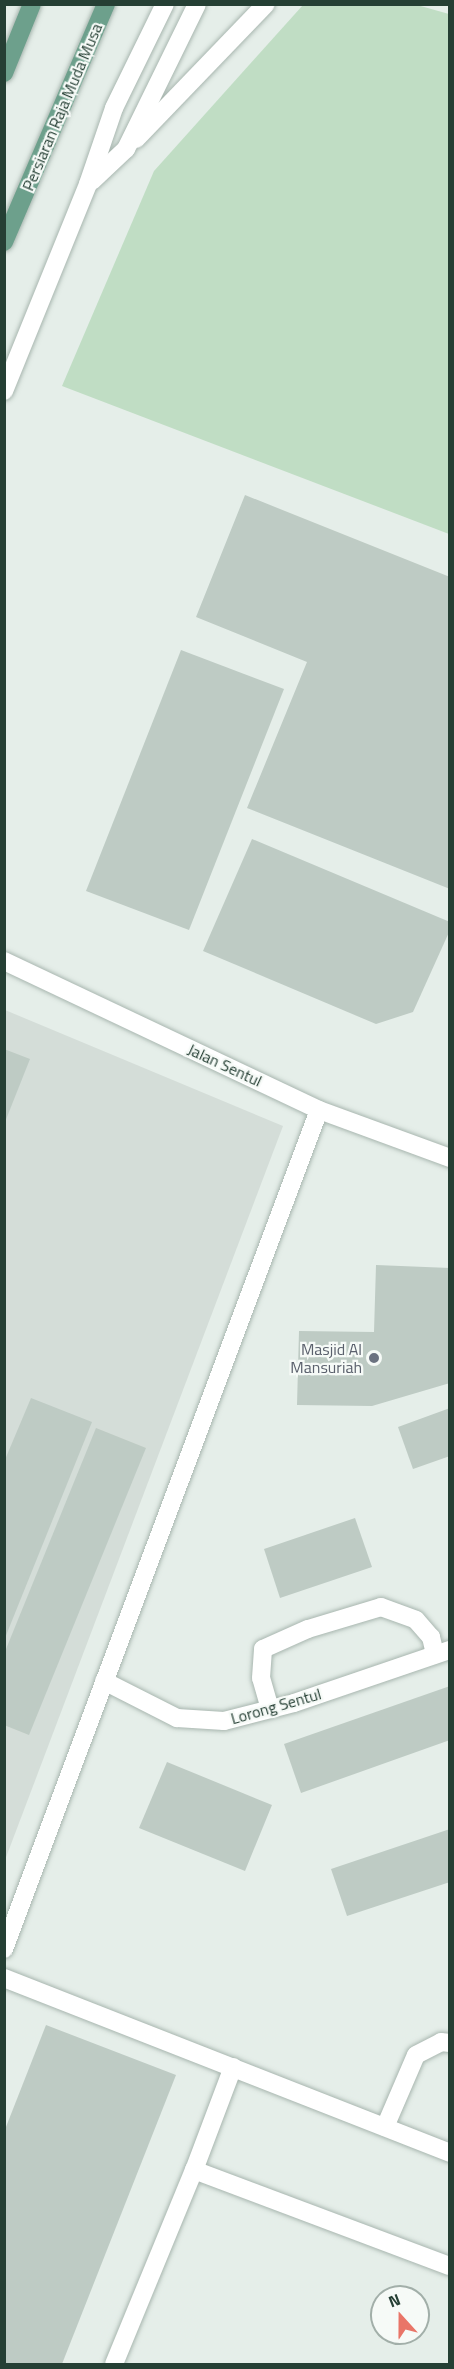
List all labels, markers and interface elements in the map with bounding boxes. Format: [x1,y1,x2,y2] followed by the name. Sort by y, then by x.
[18,20,106,194] street label: Persiaran Raja Muda Musa
[185,1039,265,1091] street label: Jalan Sentul
[290,1339,362,1377] place label: Masjid Al Mansuriah
[367,1351,381,1365] marker: Masjid Al Mansuriah
[229,1684,323,1728] street label: Lorong Sentul
[370,2285,430,2345] north arrow
[385,2287,404,2313] text: N

